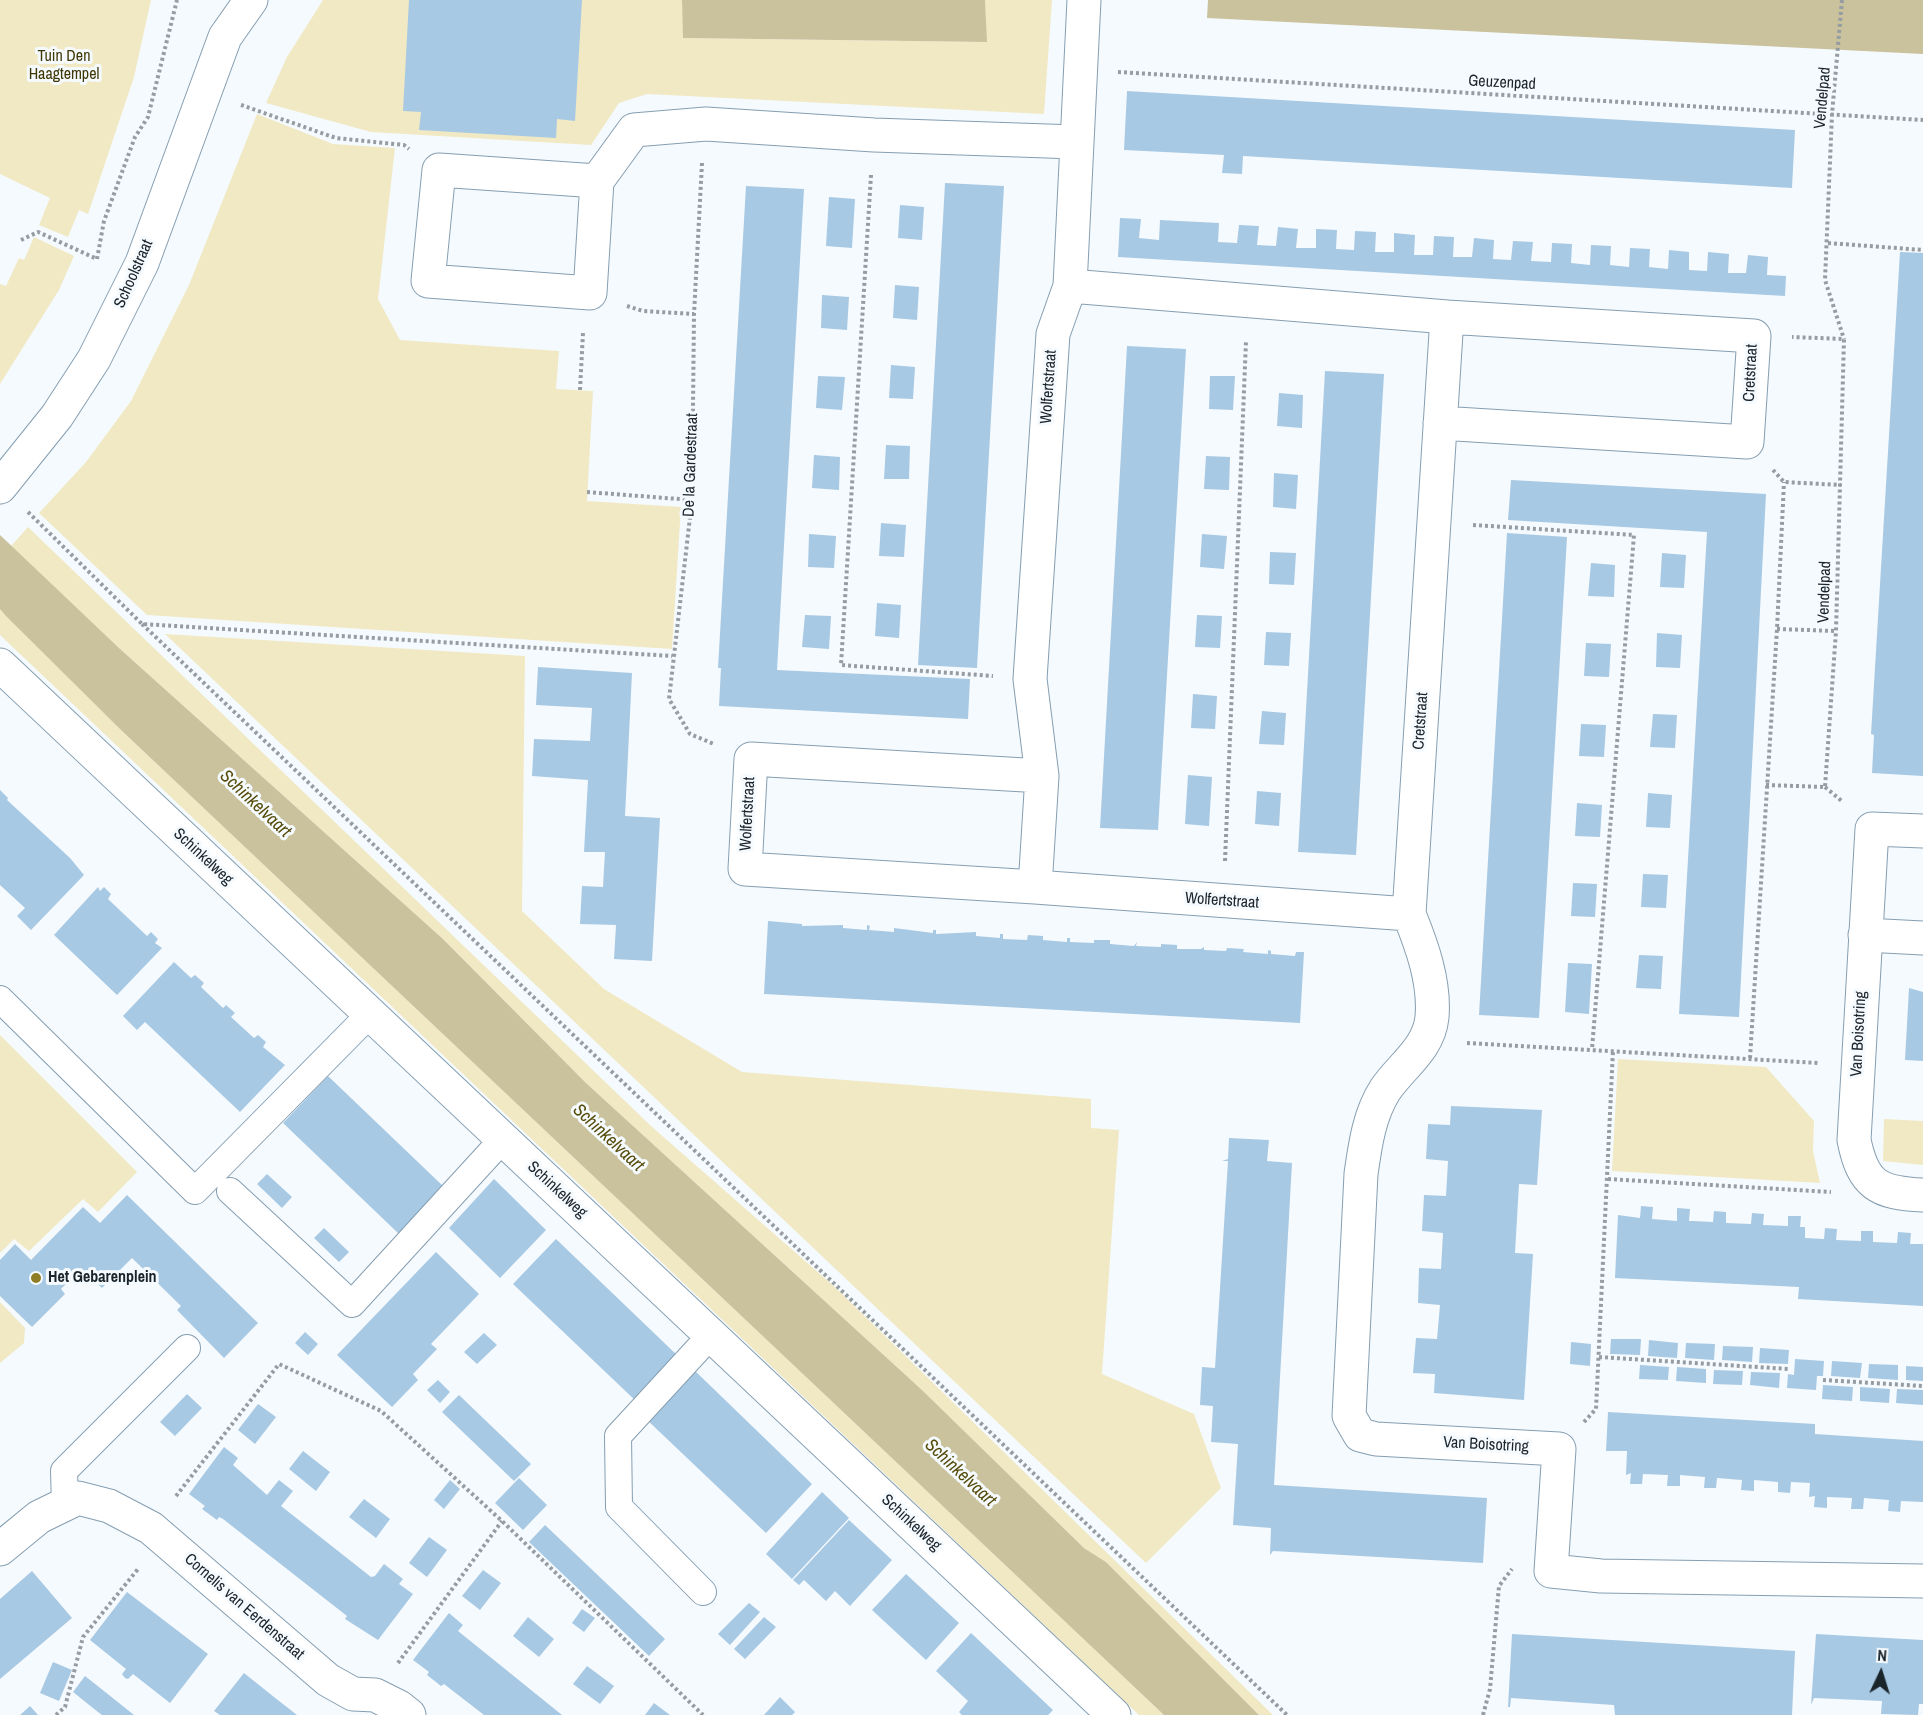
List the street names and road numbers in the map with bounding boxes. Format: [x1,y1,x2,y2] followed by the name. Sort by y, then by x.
[1811,66,1835,130] street label: Vendelpad
[1468,72,1536,94] street label: Geuzenpad
[110,237,158,311] street label: Schoolstraat
[1740,344,1762,402] street label: Cretstraat
[1037,349,1061,425] street label: Wolfertstraat
[680,413,702,517] street label: De la Gardestraat
[1814,561,1836,623] street label: Vendelpad
[1409,692,1433,750] street label: Cretstraat
[736,776,760,852] street label: Wolfertstraat
[169,825,237,889] street label: Schinkelweg
[1184,889,1260,913] street label: Wolfertstraat
[1847,991,1871,1077] street label: Van Boisotring
[523,1158,591,1222] street label: Schinkelweg
[1443,1433,1529,1457] street label: Van Boisotring
[877,1491,945,1555] street label: Schinkelweg
[180,1550,308,1664] street label: Cornelis van Eerdenstraat

